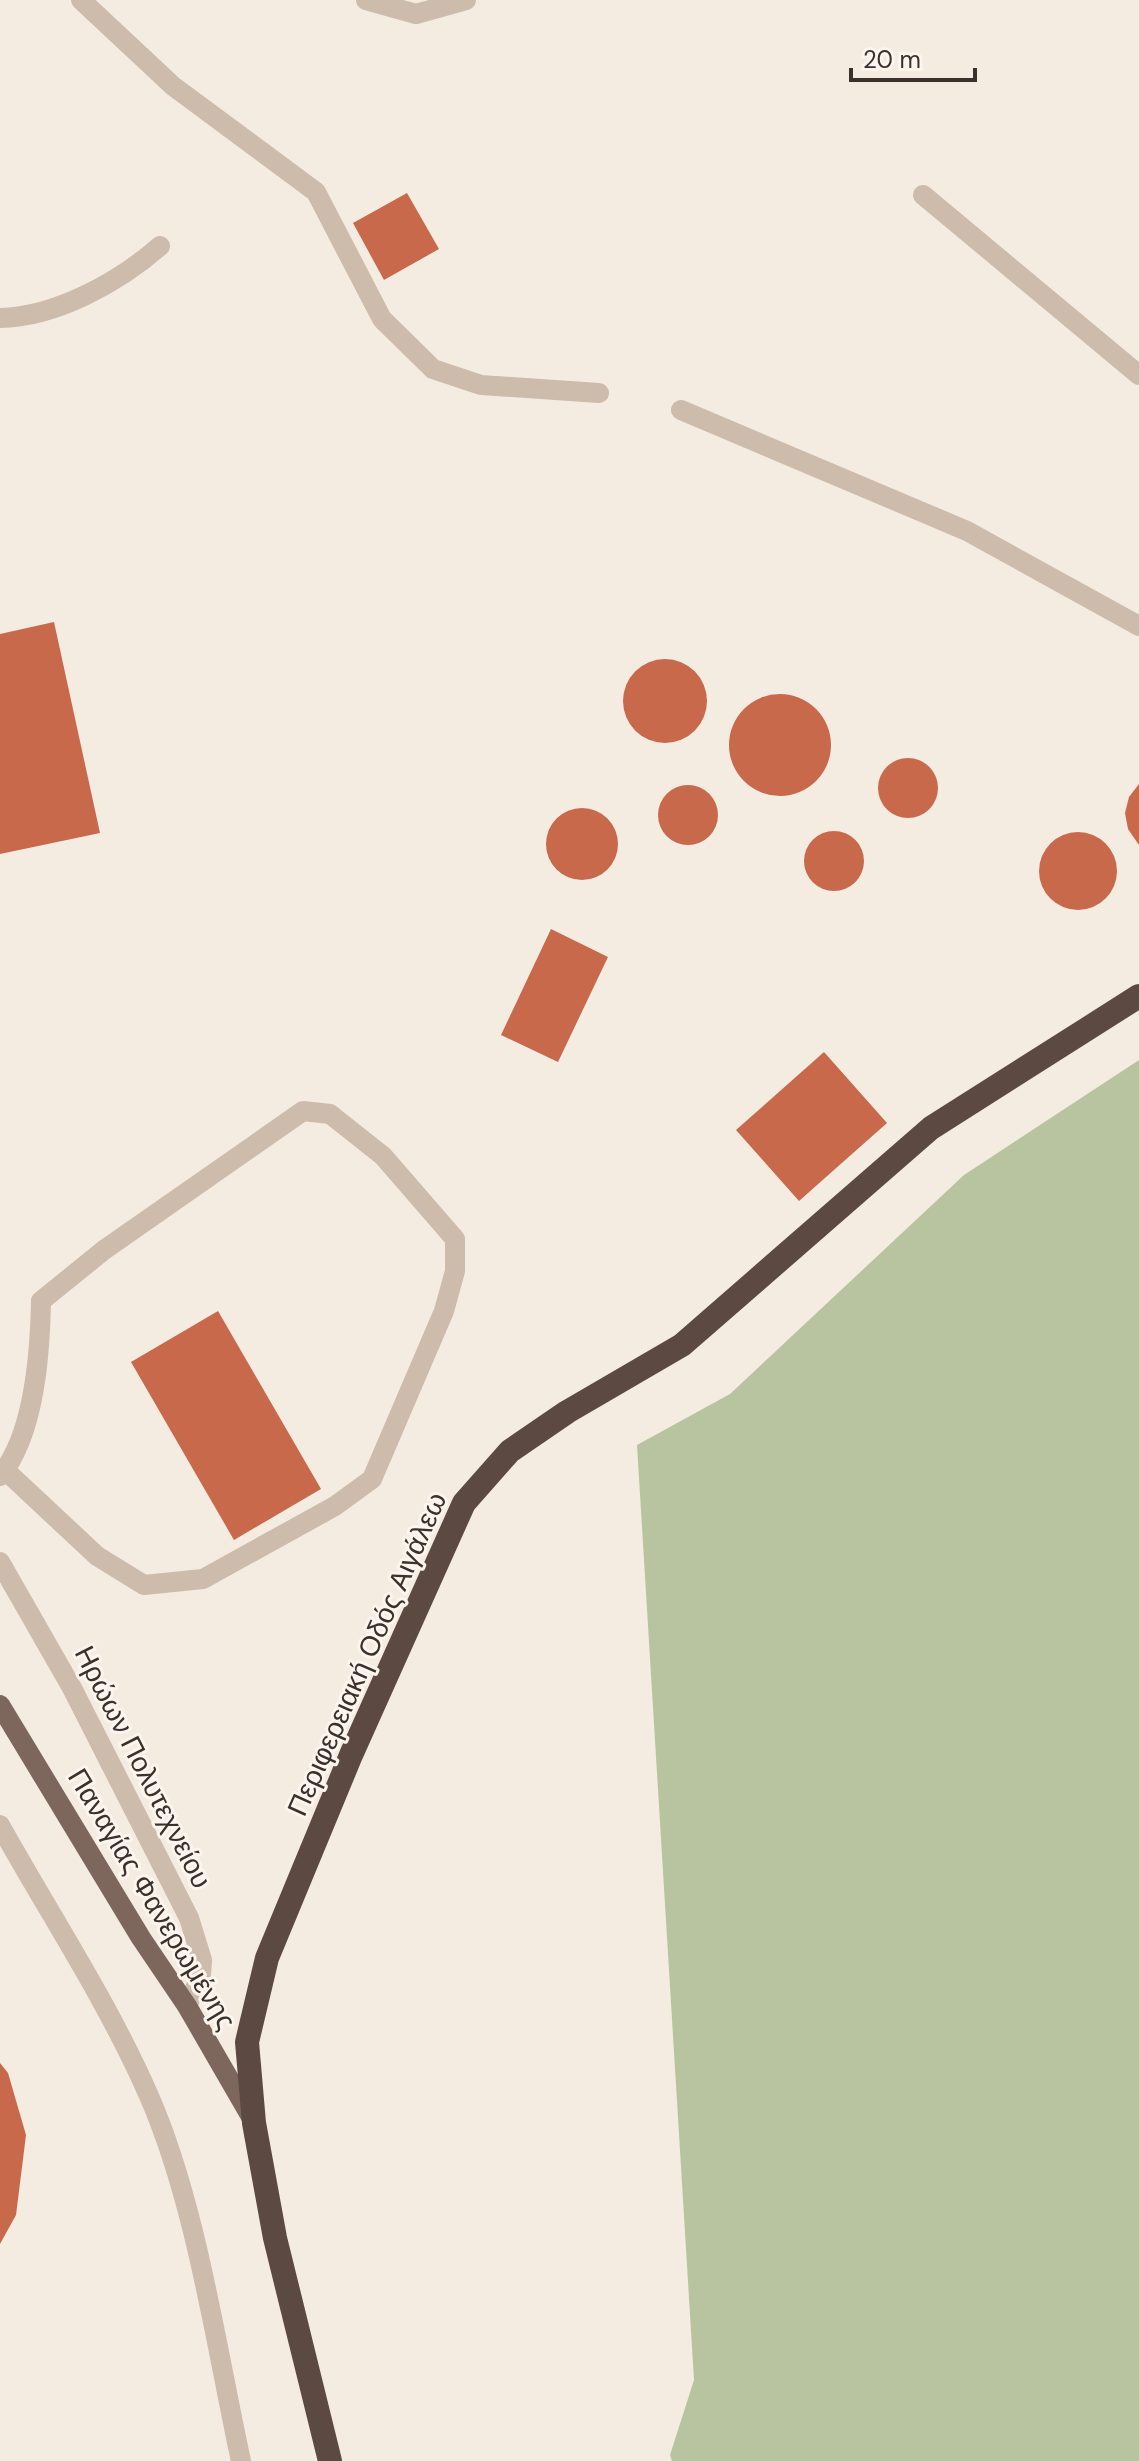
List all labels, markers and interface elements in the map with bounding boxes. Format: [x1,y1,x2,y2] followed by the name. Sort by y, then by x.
[851,32,975,82] scale bar
[863,44,921,75] text: 20 m
[279,1486,455,1822] street label: Περιφερειακή Οδός Αιγάλεω
[66,1640,220,1894] street label: Ηρώων Πολυτεχνείου
[59,1762,245,2036] street label: Παναγίας Φανερωμένης

